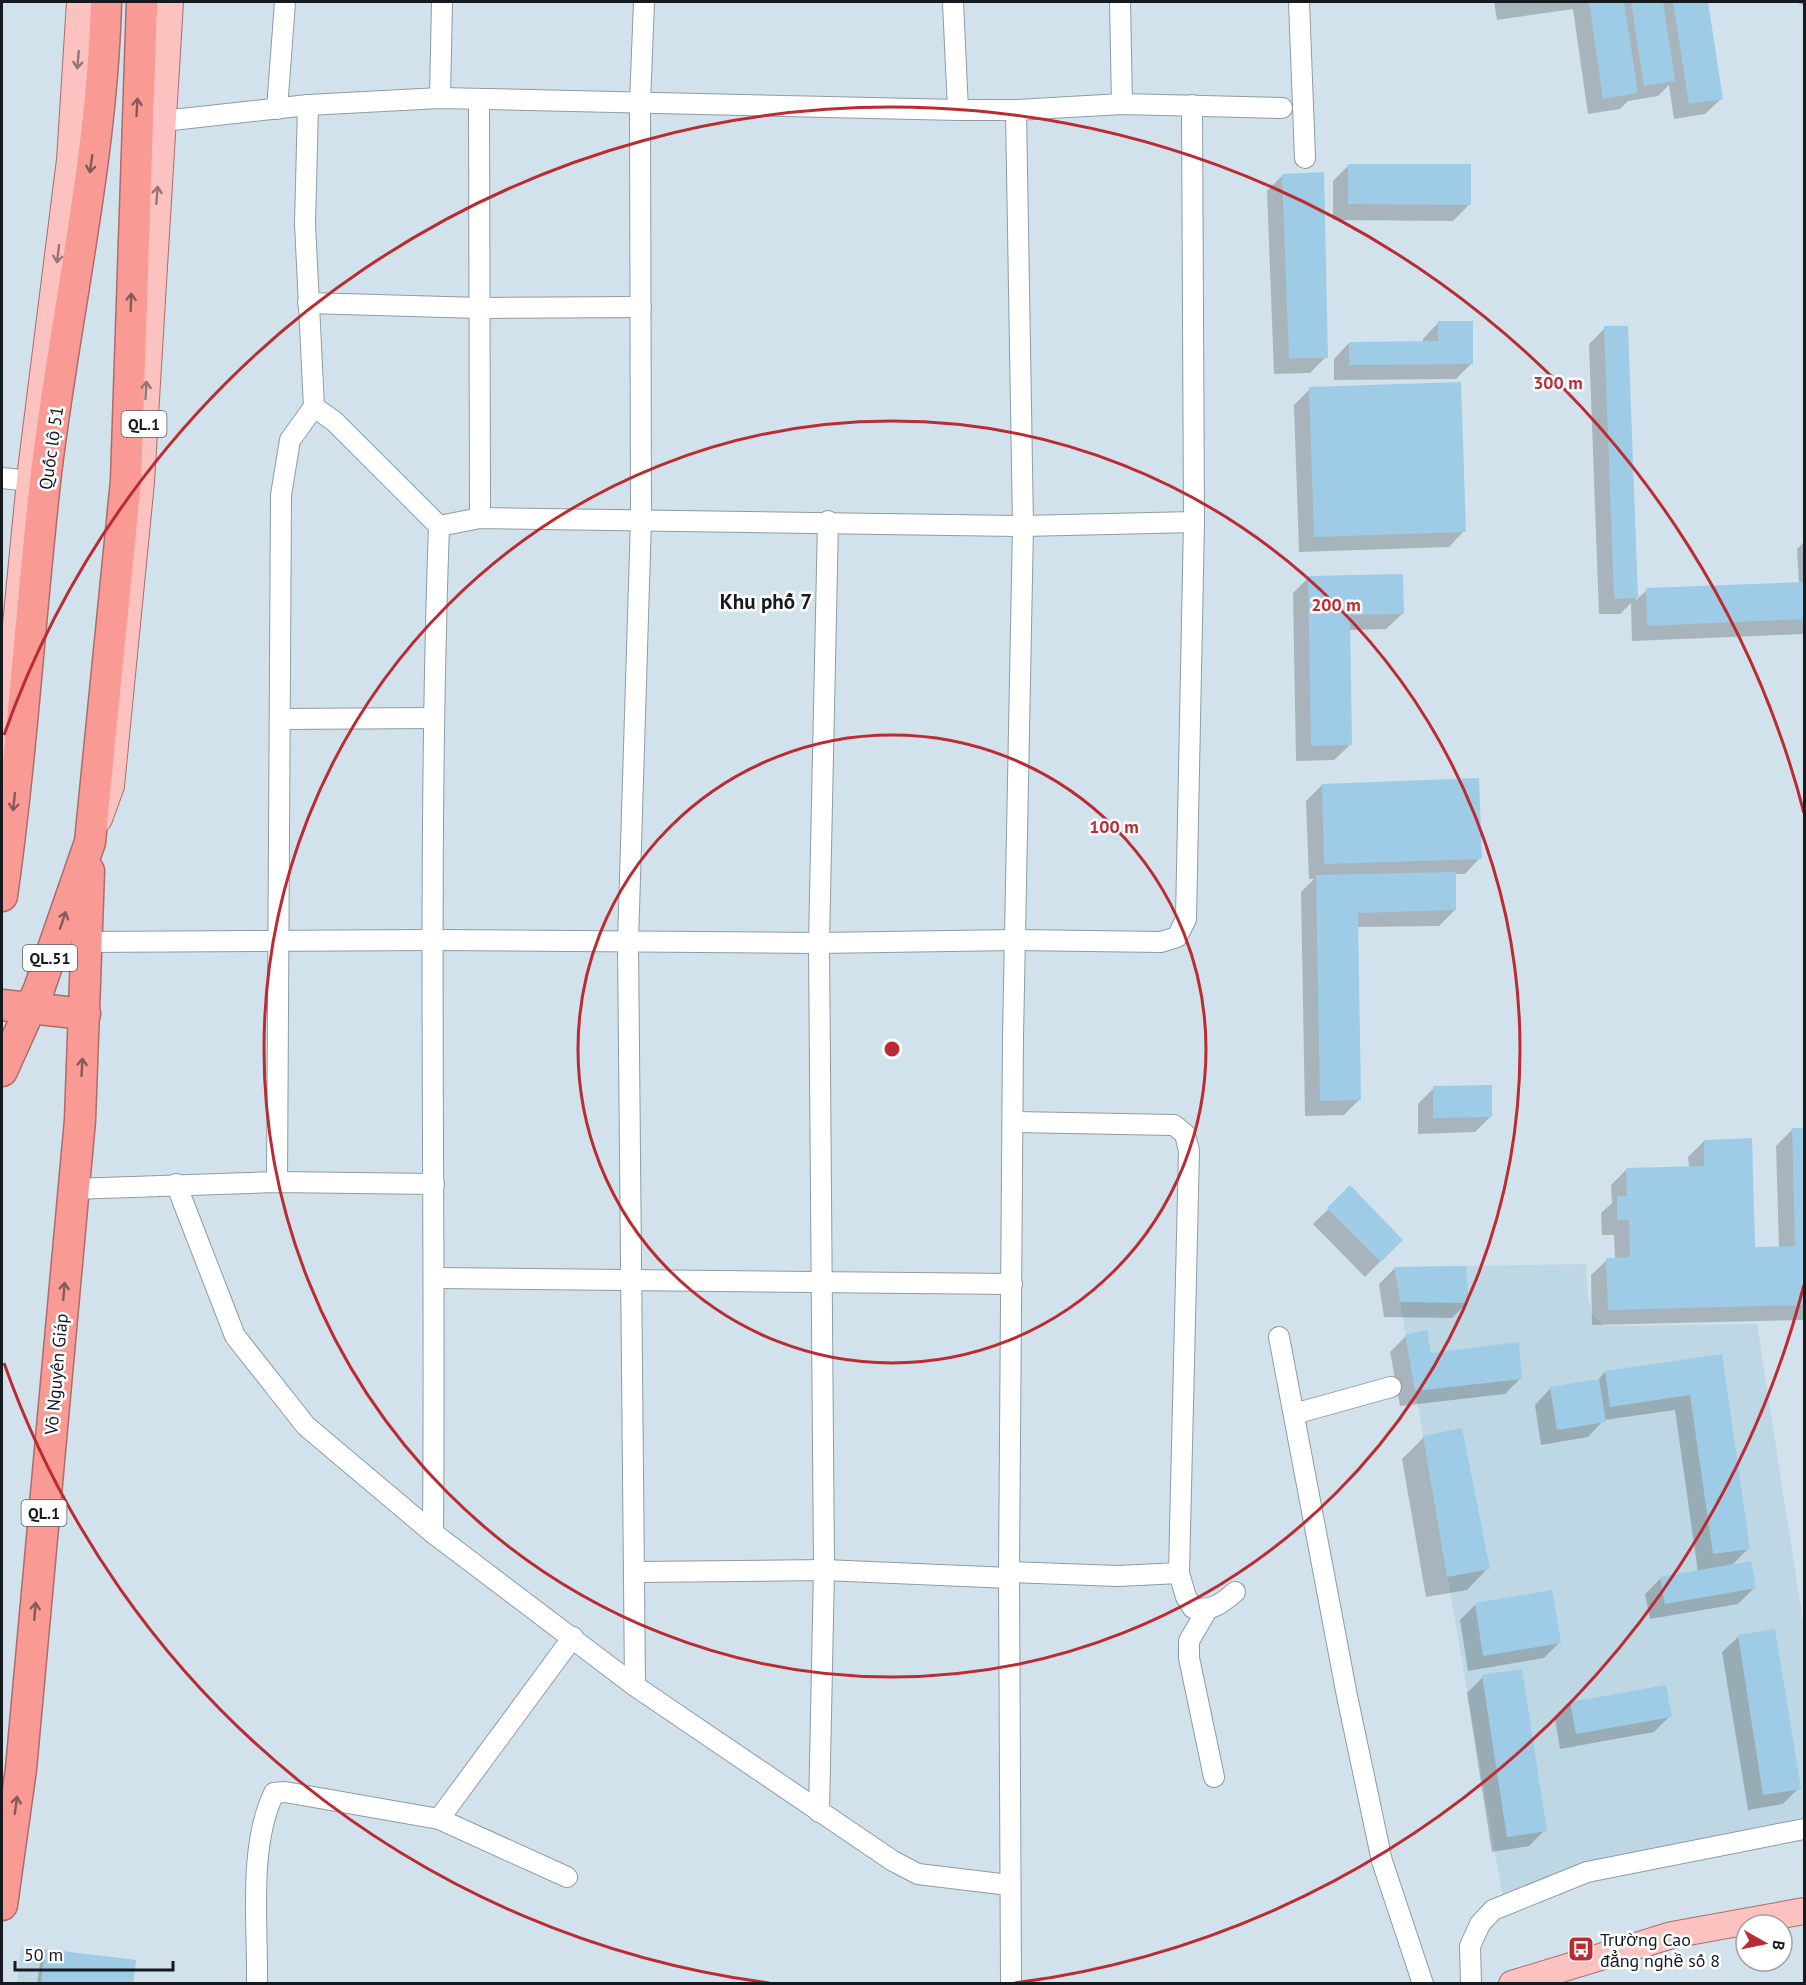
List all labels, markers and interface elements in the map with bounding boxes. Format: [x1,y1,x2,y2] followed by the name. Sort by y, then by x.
[72,49,83,69] one-way arrow
[131,98,142,118] one-way arrow
[86,154,97,174] one-way arrow
[152,186,163,206] one-way arrow
[52,243,63,263] one-way arrow
[125,293,136,313] one-way arrow
[1533,371,1583,394] text: 300 m
[141,380,152,400] one-way arrow
[34,405,68,491] street label: Quốc lộ 51
[122,411,166,437] road number: QL.1
[720,588,812,615] district label: Khu phố 7
[1311,593,1361,616] text: 200 m
[8,791,19,811] one-way arrow
[1089,815,1139,838] text: 100 m
[58,911,69,930] one-way arrow
[23,945,77,971] road number: QL.51
[882,1039,902,1059] centre of rings
[77,1057,88,1077] one-way arrow
[59,1282,70,1302] one-way arrow
[39,1312,73,1437] street label: Võ Nguyên Giáp
[22,1500,66,1526] road number: QL.1
[30,1602,41,1622] one-way arrow
[10,1796,21,1816] one-way arrow
[1734,1913,1794,1973] north arrow
[1600,1928,1720,1972] place label: Trường Cao đẳng nghề số 8
[15,1934,172,1972] scale bar
[1566,1934,1596,1964] bus stop icon: Trường Cao đẳng nghề số 8
[1768,1939,1789,1952] text: B
[24,1943,63,1966] text: 50 m

